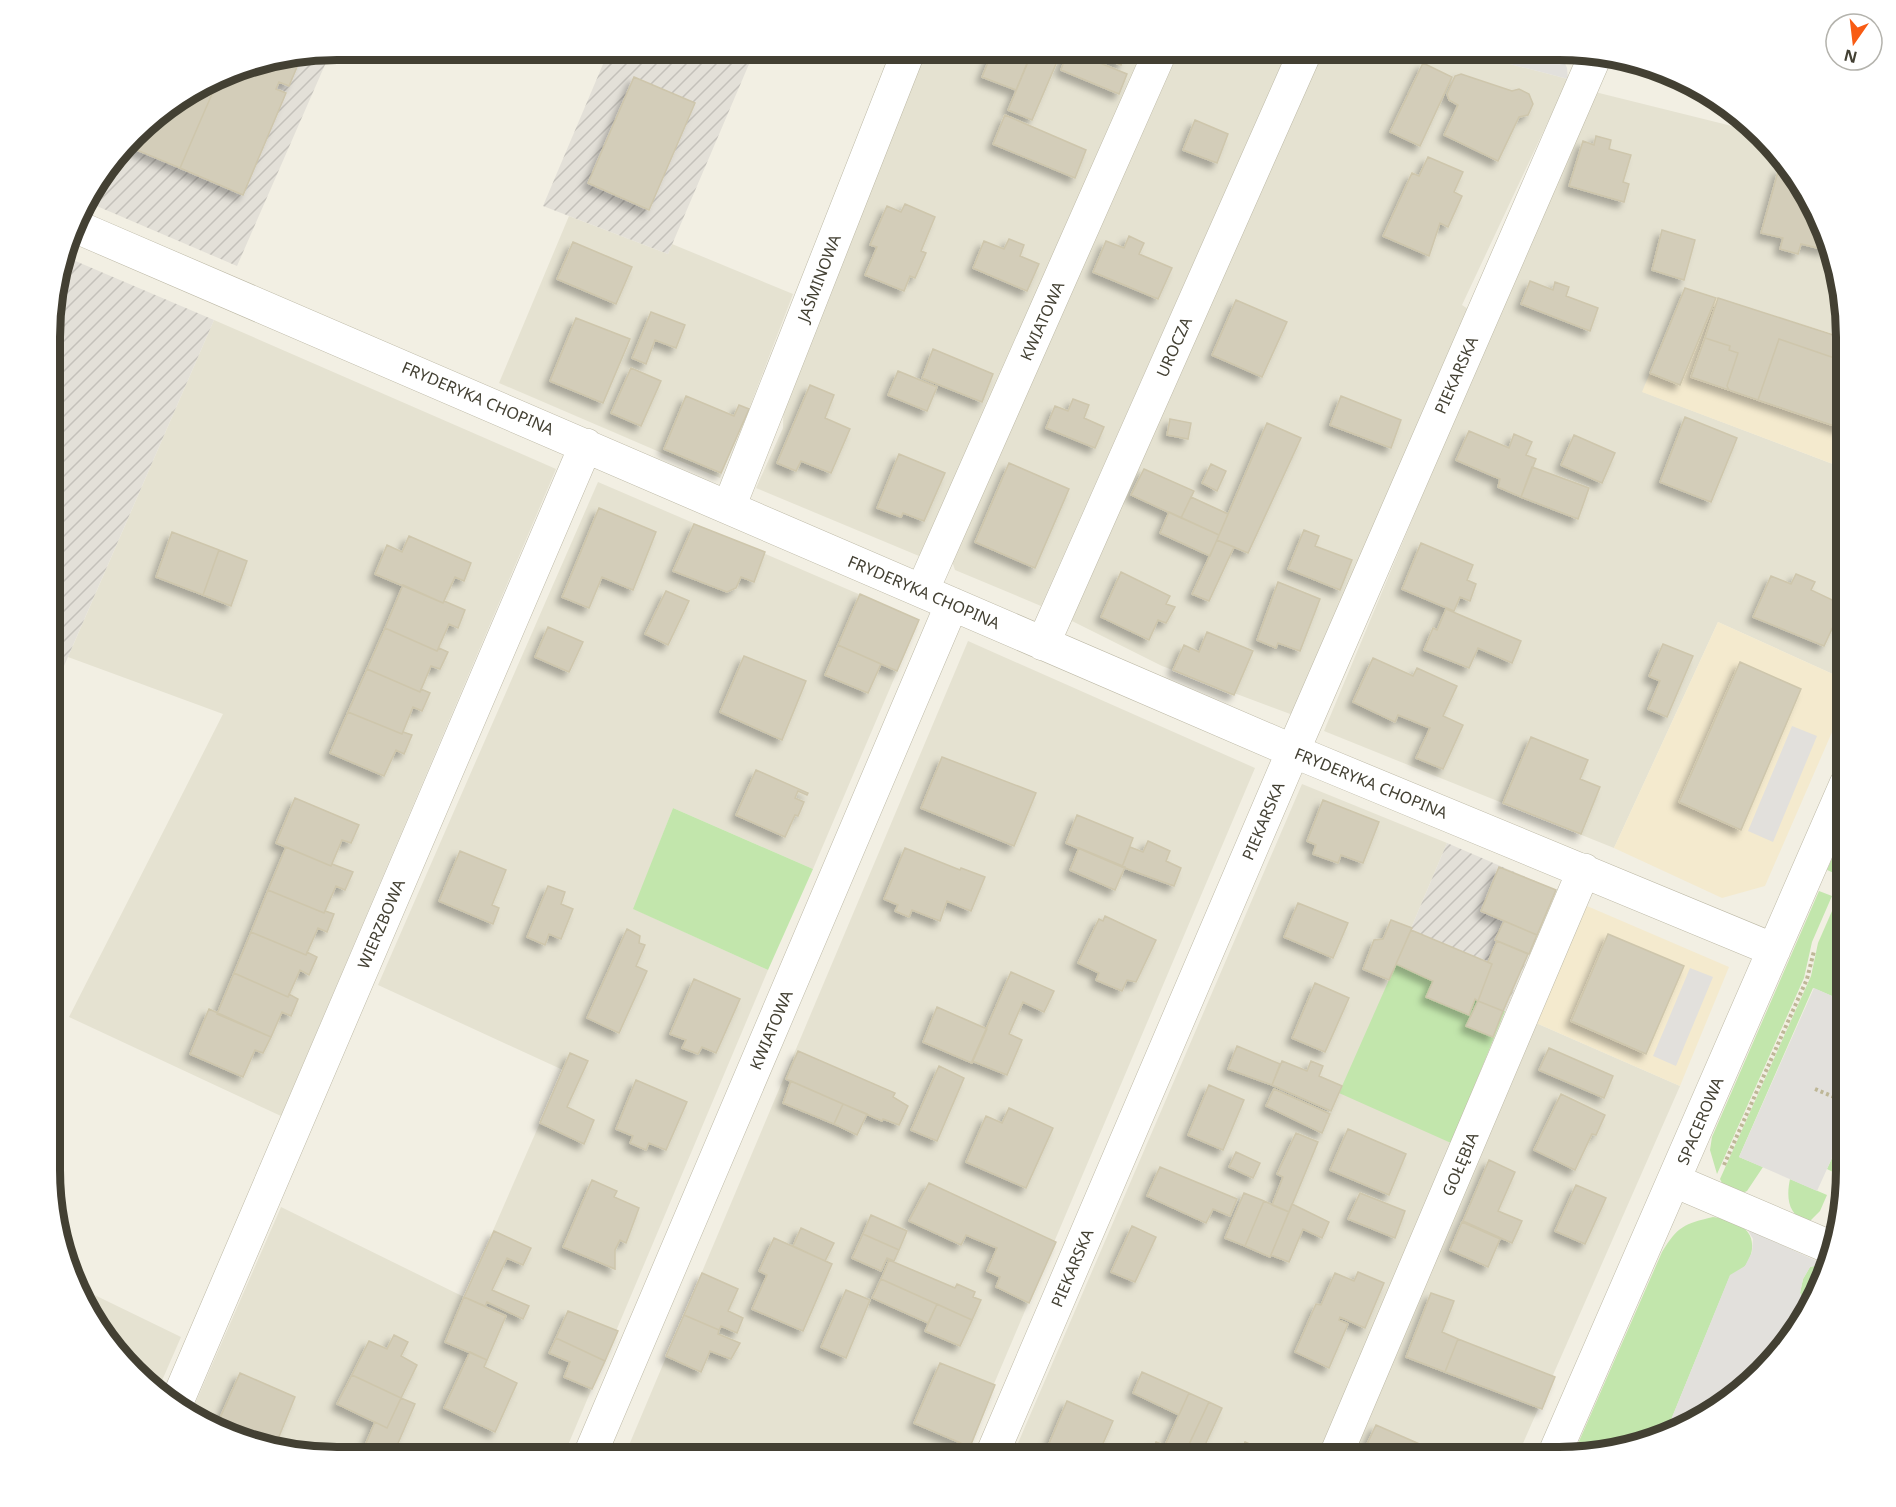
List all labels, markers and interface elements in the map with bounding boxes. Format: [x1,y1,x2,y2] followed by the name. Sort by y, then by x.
[1824,12,1884,72] north arrow
[1841,44,1859,69] text: N
[791,230,846,327] street label: JAŚMINOWA
[1015,277,1070,364] street label: KWIATOWA
[1151,313,1197,381] street label: UROCZA
[1429,332,1483,417] street label: PIEKARSKA
[399,356,558,440] street label: FRYDERYKA CHOPINA
[845,550,1004,634] street label: FRYDERYKA CHOPINA
[1291,742,1451,824] street label: FRYDERYKA CHOPINA
[1237,778,1290,863] street label: PIEKARSKA
[352,875,410,972] street label: WIERZBOWA
[744,986,798,1073] street label: KWIATOWA
[1672,1073,1729,1168] street label: SPACEROWA
[1437,1128,1484,1199] street label: GOŁĘBIA
[1046,1225,1099,1310] street label: PIEKARSKA

